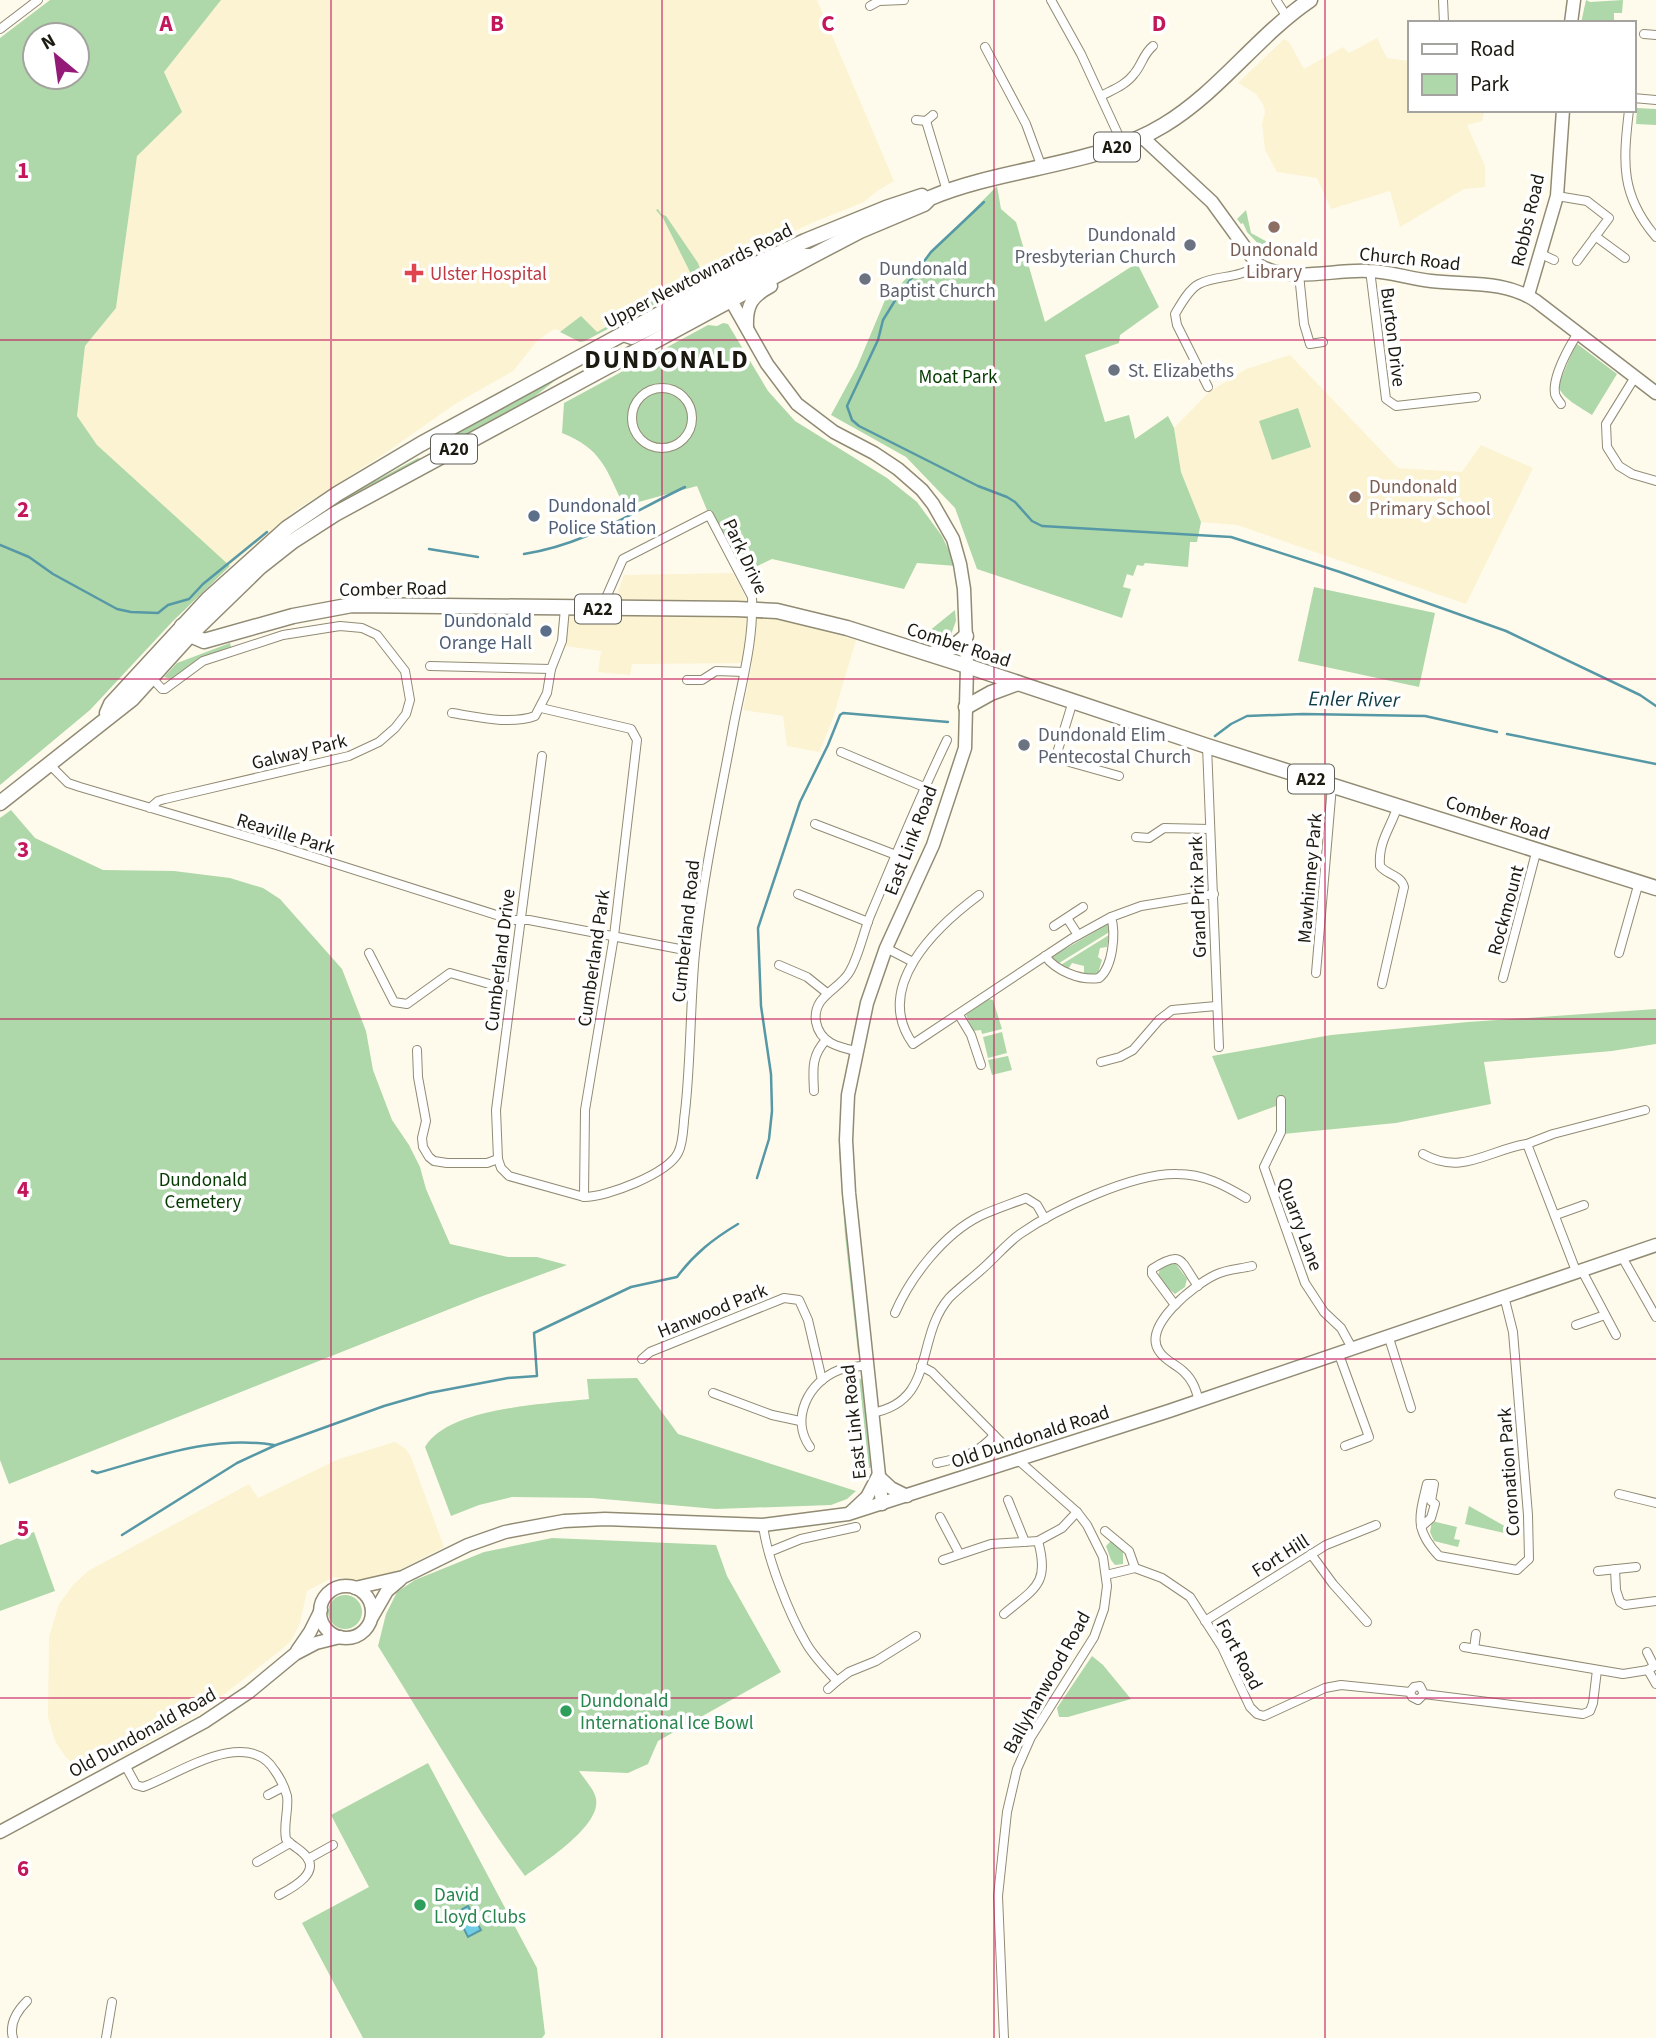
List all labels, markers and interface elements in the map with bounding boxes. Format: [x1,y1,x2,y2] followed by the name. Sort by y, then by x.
[158,7,173,40] text: A
[490,7,504,40] text: B
[821,7,835,40] text: C
[1152,7,1166,40] text: D
[21,21,91,91] north arrow
[1408,21,1635,112] legend
[36,28,61,57] text: N
[1470,34,1515,64] text: Road
[1470,69,1510,99] text: Park
[1094,132,1140,162] road number: A20
[17,154,29,187] text: 1
[1505,171,1552,269] street label: Robbs Road
[600,217,798,336] street label: Upper Newtownards Road
[1266,219,1282,235] marker: Dundonald Library
[1015,222,1176,271] place label: Dundonald Presbyterian Church
[1182,237,1198,253] marker: Dundonald Presbyterian Church
[1230,237,1318,286] place label: Dundonald Library
[1358,241,1462,278] street label: Church Road
[879,256,996,305] place label: Dundonald Baptist Church
[430,261,547,288] place label: Ulster Hospital
[404,263,424,283] marker: Ulster Hospital
[857,271,873,287] marker: Dundonald Baptist Church
[1373,286,1412,388] street label: Burton Drive
[584,341,750,378] district label: DUNDONALD
[1128,358,1234,385] place label: St. Elizabeths
[1106,362,1122,378] marker: St. Elizabeths
[919,364,998,391] park label: Moat Park
[431,434,477,463] road number: A20
[1369,474,1491,523] place label: Dundonald Primary School
[1347,489,1363,505] marker: Dundonald Primary School
[17,493,29,526] text: 2
[548,493,656,542] place label: Dundonald Police Station
[526,508,542,524] marker: Dundonald Police Station
[715,514,774,599] street label: Park Drive
[339,575,447,604] street label: Comber Road
[575,594,621,624] road number: A22
[439,608,532,657] place label: Dundonald Orange Hall
[903,616,1014,675] street label: Comber Road
[538,623,554,639] marker: Dundonald Orange Hall
[1308,683,1401,715] water label: Enler River
[1038,722,1191,771] place label: Dundonald Elim Pentecostal Church
[249,727,350,777] street label: Galway Park
[1016,737,1032,753] marker: Dundonald Elim Pentecostal Church
[1288,764,1334,794] road number: A22
[878,782,945,899] street label: East Link Road
[1442,789,1553,848] street label: Comber Road
[233,807,339,862] street label: Reaville Park
[1291,811,1330,944] street label: Mawhinney Park
[17,833,29,866] text: 3
[1183,835,1214,958] street label: Grand Prix Park
[666,859,707,1004] street label: Cumberland Road
[1481,862,1532,958] street label: Rockmount
[478,887,523,1033] street label: Cumberland Drive
[572,887,618,1028] street label: Cumberland Park
[159,1167,247,1216] park label: Dundonald Cemetery
[17,1173,29,1206] text: 4
[1270,1174,1329,1275] street label: Quarry Lane
[654,1277,772,1346] street label: Hanwood Park
[835,1363,874,1481] street label: East Link Road
[948,1399,1113,1476] street label: Old Dundonald Road
[1492,1406,1527,1537] street label: Coronation Park
[17,1512,29,1545] text: 5
[1247,1528,1315,1584] street label: Fort Hill
[997,1607,1098,1759] street label: Ballyhanwood Road
[1209,1614,1269,1695] street label: Fort Road
[64,1682,221,1785] street label: Old Dundonald Road
[580,1688,754,1737] place label: Dundonald International Ice Bowl
[558,1703,574,1719] marker: Dundonald International Ice Bowl
[17,1852,29,1885] text: 6
[434,1882,526,1931] place label: David Lloyd Clubs
[412,1897,428,1913] marker: David Lloyd Clubs

